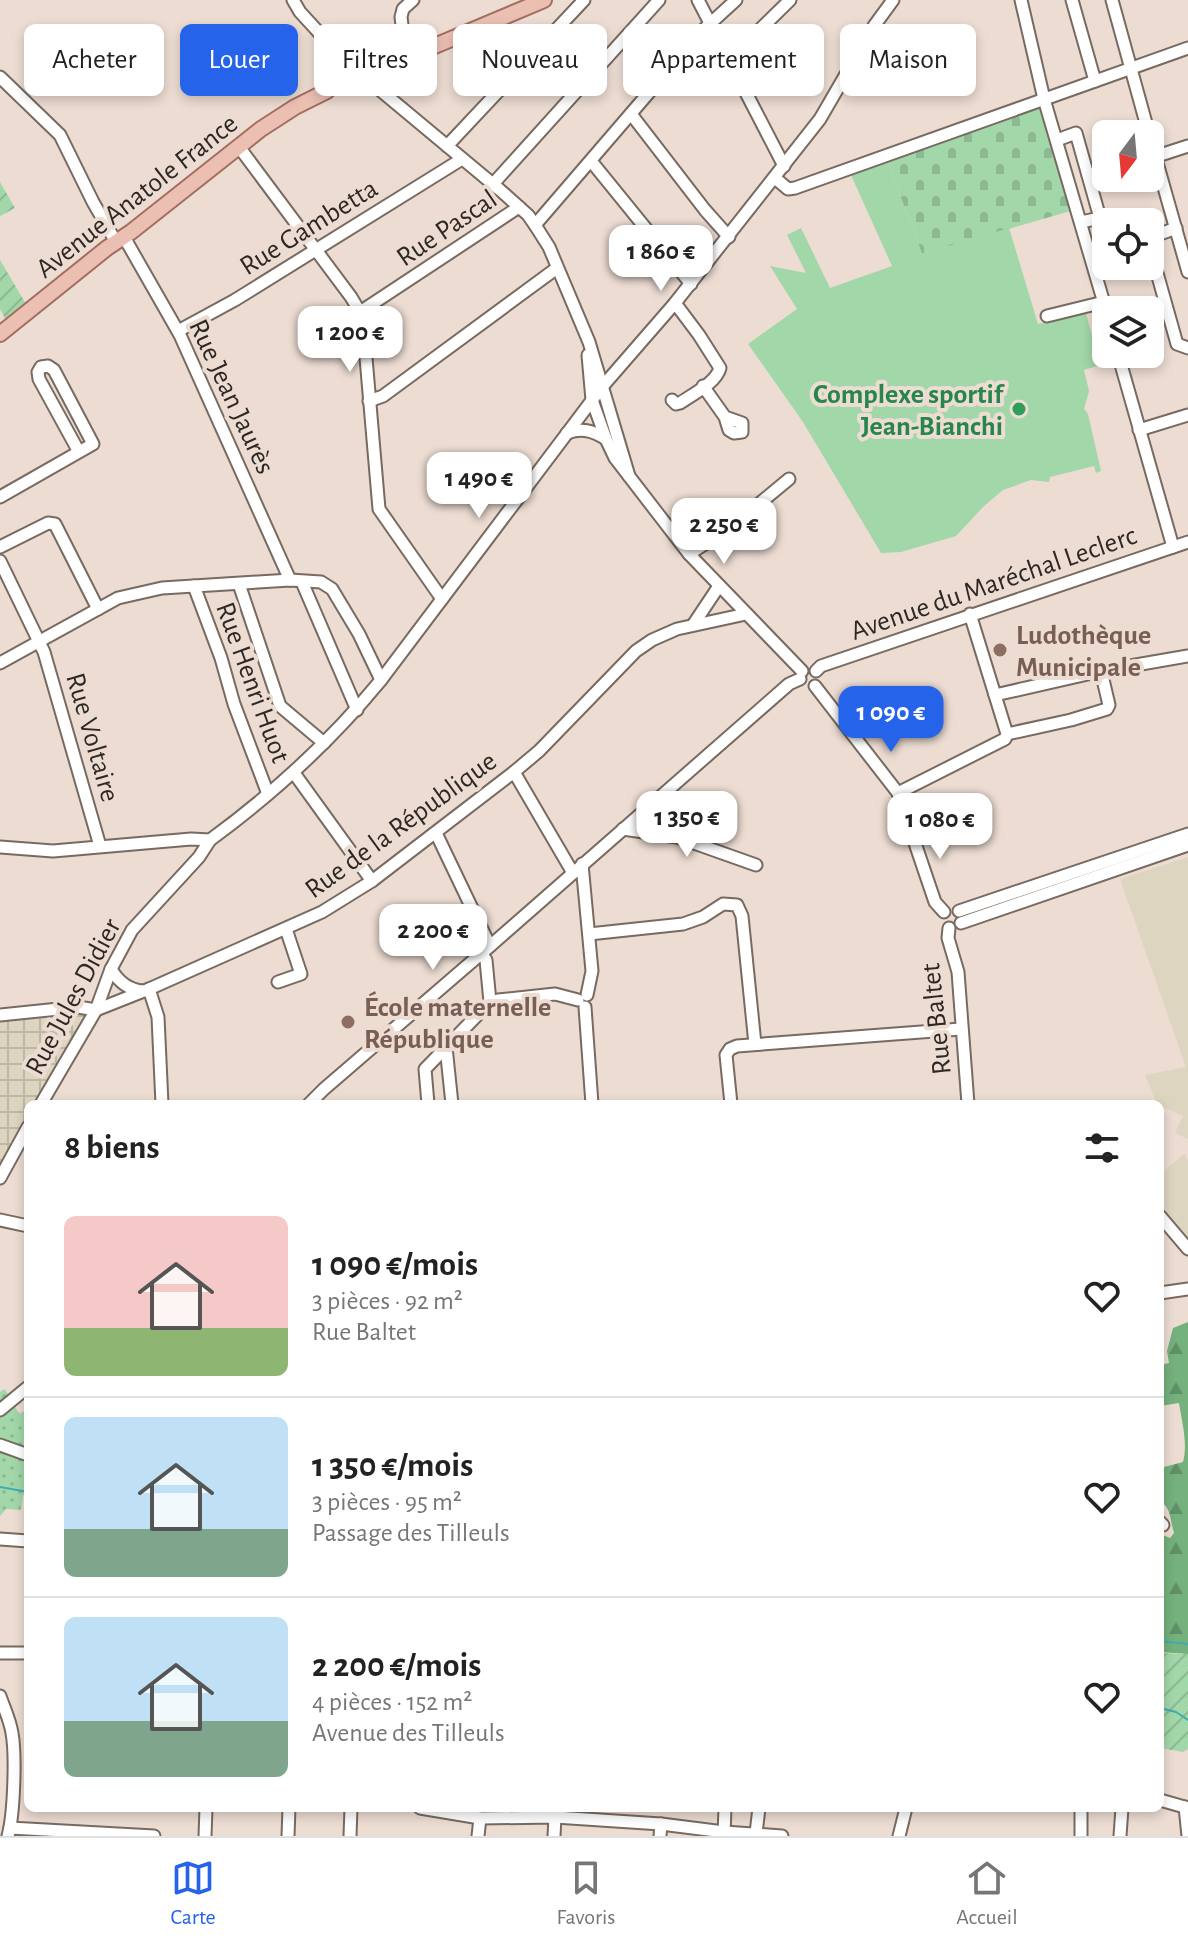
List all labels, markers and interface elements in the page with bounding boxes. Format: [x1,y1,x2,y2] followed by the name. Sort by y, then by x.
[24,24,164,96] chip: Acheter
[180,24,298,96] chip: Louer
[314,24,437,96] chip: Filtres
[453,24,607,96] chip: Nouveau
[623,24,824,96] chip: Appartement
[840,24,976,96] chip: Maison
[31,110,243,284] street label: Avenue Anatole France
[1092,120,1164,192] north arrow
[1092,120,1164,368] map controls
[235,174,383,281] street label: Rue Gambetta
[392,185,502,272] street label: Rue Pascal
[1092,208,1164,280] button: locate
[587,225,735,293] pin: 1 860 €
[627,238,695,264] text: 1 860 €
[1092,296,1164,368] button: layers
[276,306,424,374] pin: 1 200 €
[183,315,279,478] street label: Rue Jean Jaurès
[316,319,384,345] text: 1 200 €
[813,381,1005,441] place label: Complexe sportif Jean-Bianchi
[1010,400,1028,418] marker: Complexe sportif Jean-Bianchi
[405,452,553,520] pin: 1 490 €
[445,465,513,491] text: 1 490 €
[650,498,798,566] pin: 2 250 €
[689,511,759,537] text: 2 250 €
[847,522,1140,646] street label: Avenue du Maréchal Leclerc
[210,599,294,767] street label: Rue Henri Huot
[1016,622,1151,682] place label: Ludothèque Municipale
[991,641,1009,659] marker: Ludothèque Municipale
[60,670,124,805] street label: Rue Voltaire
[817,686,965,754] pin: 1 090 €
[856,699,926,725] text: 1 090 €
[300,747,502,904] street label: Rue de la République
[613,791,761,859] pin: 1 350 €
[866,793,1014,861] pin: 1 080 €
[654,804,720,830] text: 1 350 €
[905,806,975,832] text: 1 080 €
[359,904,507,972] pin: 2 200 €
[21,914,127,1080] street label: Rue Jules Didier
[397,917,469,943] text: 2 200 €
[917,962,957,1076] street label: Rue Baltet
[364,991,551,1054] place label: École maternelle République
[339,1013,357,1031] marker: École maternelle République
[1080,1126,1124,1170] icon: filters
[64,1131,160,1165] text: 8 biens
[128,1248,224,1344] icon: home
[312,1248,478,1282] text: 1 090 €/mois
[1080,1274,1124,1318] icon: heart
[312,1288,463,1314] text: 3 pièces · 92 m²
[312,1319,416,1345] text: Rue Baltet
[128,1449,224,1545] icon: home
[312,1449,473,1483] text: 1 350 €/mois
[1080,1475,1124,1519] icon: heart
[312,1489,462,1515] text: 3 pièces · 95 m²
[312,1520,510,1546] text: Passage des Tilleuls
[128,1649,224,1745] icon: home
[312,1649,481,1683] text: 2 200 €/mois
[1080,1675,1124,1719] icon: heart
[312,1689,472,1715] text: 4 pièces · 152 m²
[312,1720,505,1746] text: Avenue des Tilleuls
[170,1856,216,1930] tab: Carte
[557,1856,615,1930] tab: Favoris
[956,1856,1018,1930] tab: Accueil

